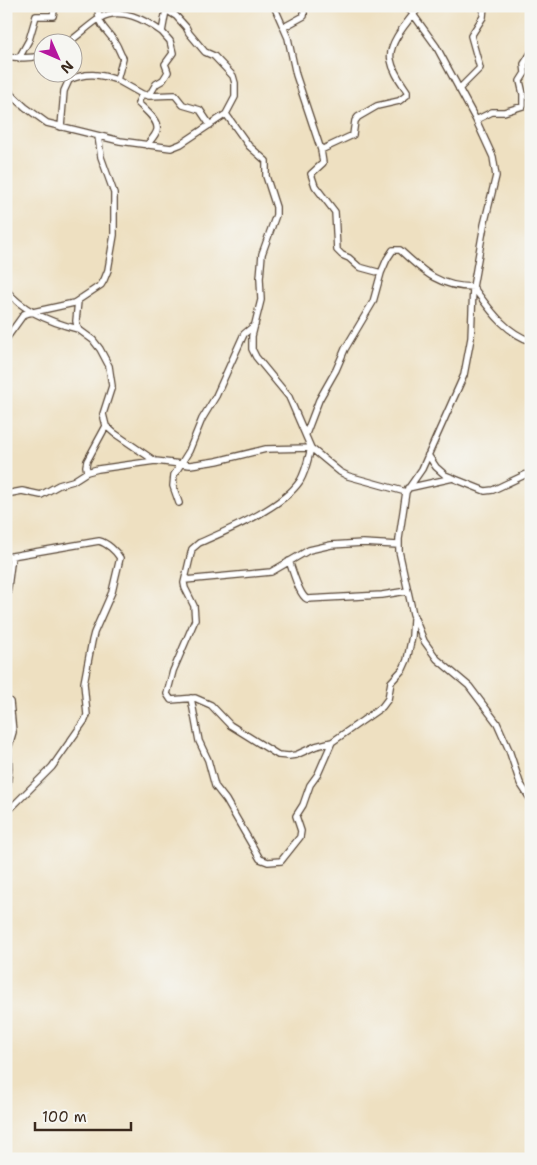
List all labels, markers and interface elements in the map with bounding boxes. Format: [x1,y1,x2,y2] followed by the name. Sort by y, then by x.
[32,32,82,82] north arrow
[57,57,77,77] text: N
[35,1100,131,1132] scale bar
[42,1107,87,1127] text: 100 m

